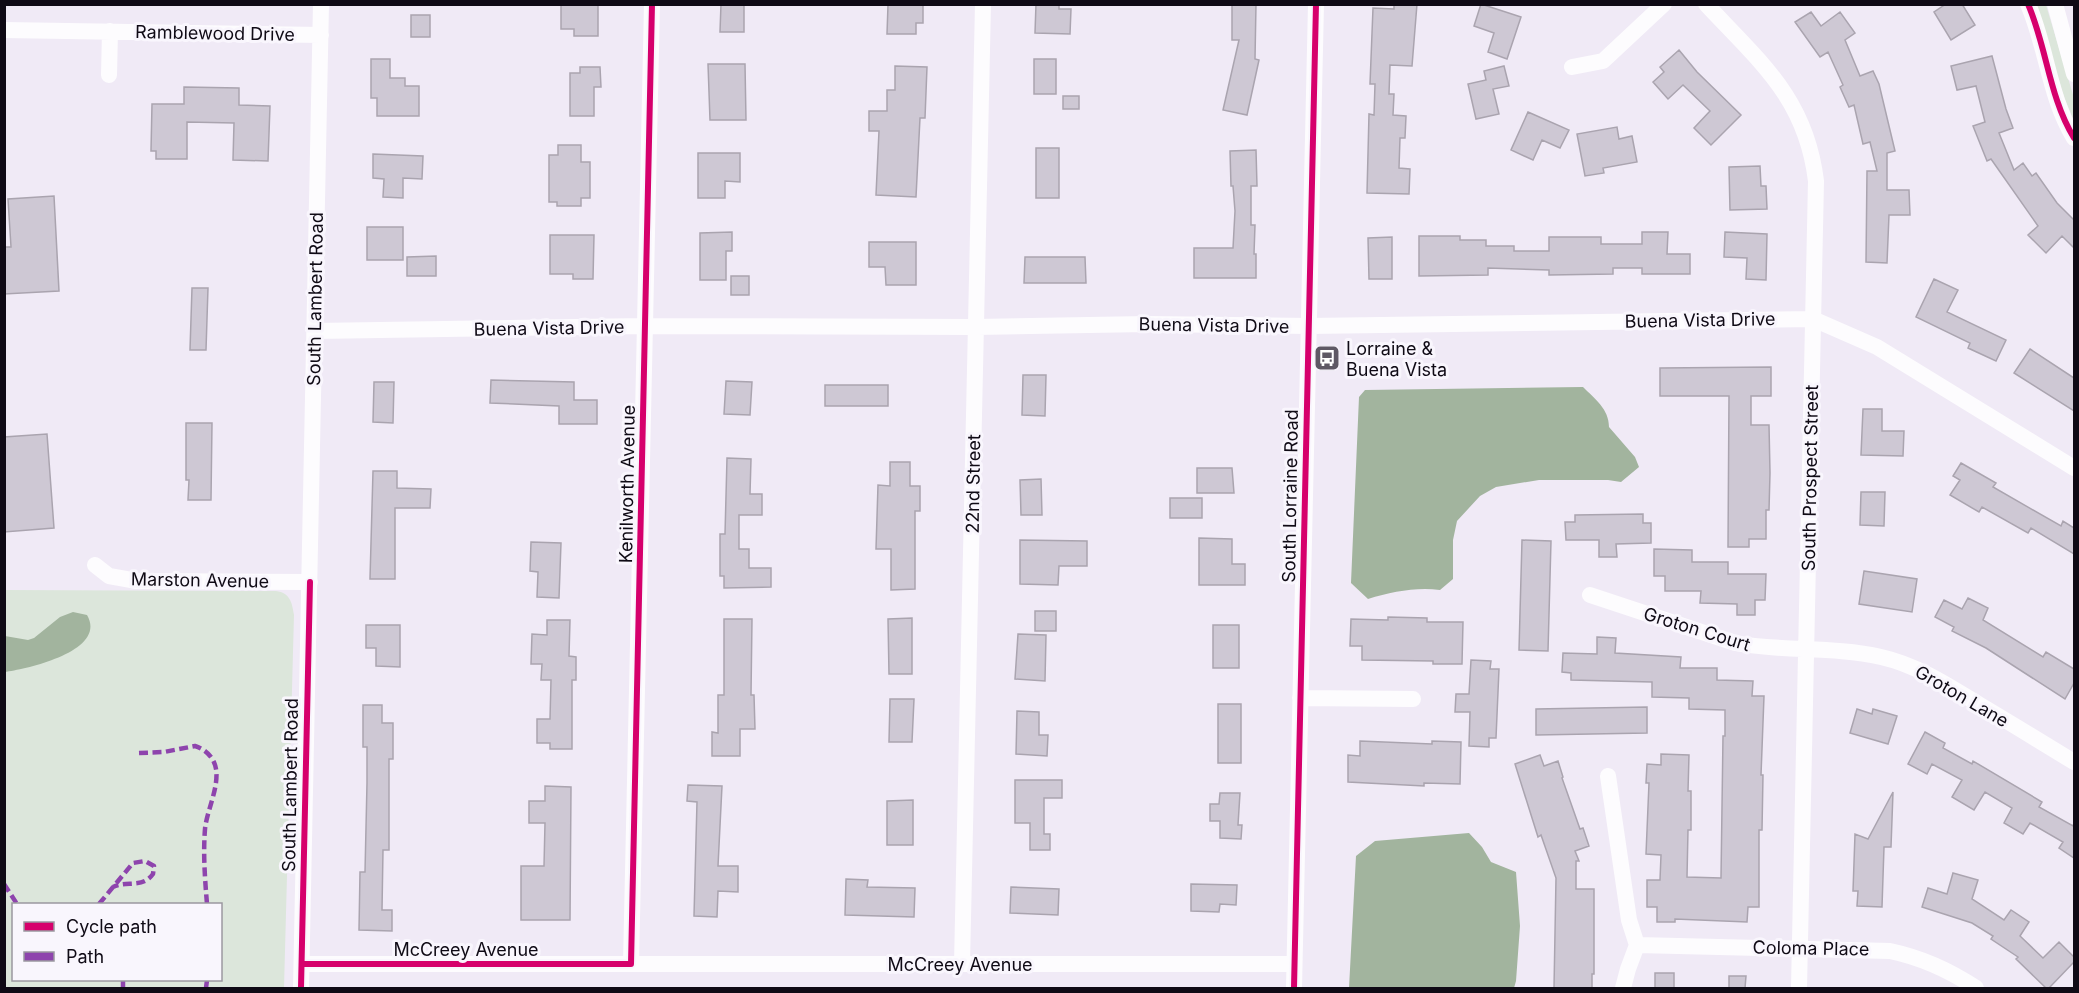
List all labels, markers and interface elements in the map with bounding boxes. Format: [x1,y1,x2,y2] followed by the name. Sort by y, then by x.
[135,21,295,45] street label: Ramblewood Drive
[303,212,327,386] street label: South Lambert Road
[1624,308,1776,332] street label: Buena Vista Drive
[1138,313,1290,337] street label: Buena Vista Drive
[473,316,625,340] street label: Buena Vista Drive
[1346,338,1447,380] place label: Lorraine & Buena Vista
[1312,343,1342,373] bus stop icon: Lorraine & Buena Vista
[1798,385,1822,571] street label: South Prospect Street
[615,405,639,563] street label: Kenilworth Avenue
[1278,409,1302,583] street label: South Lorraine Road
[962,434,984,534] street label: 22nd Street
[131,568,269,592] street label: Marston Avenue
[1641,603,1753,655] street label: Groton Court
[1912,661,2012,731] street label: Groton Lane
[278,698,302,872] street label: South Lambert Road
[12,903,222,981] legend
[66,916,157,937] text: Cycle path
[1752,936,1870,960] street label: Coloma Place
[393,939,539,960] street label: McCreey Avenue
[66,946,104,967] text: Path
[887,954,1033,975] street label: McCreey Avenue

